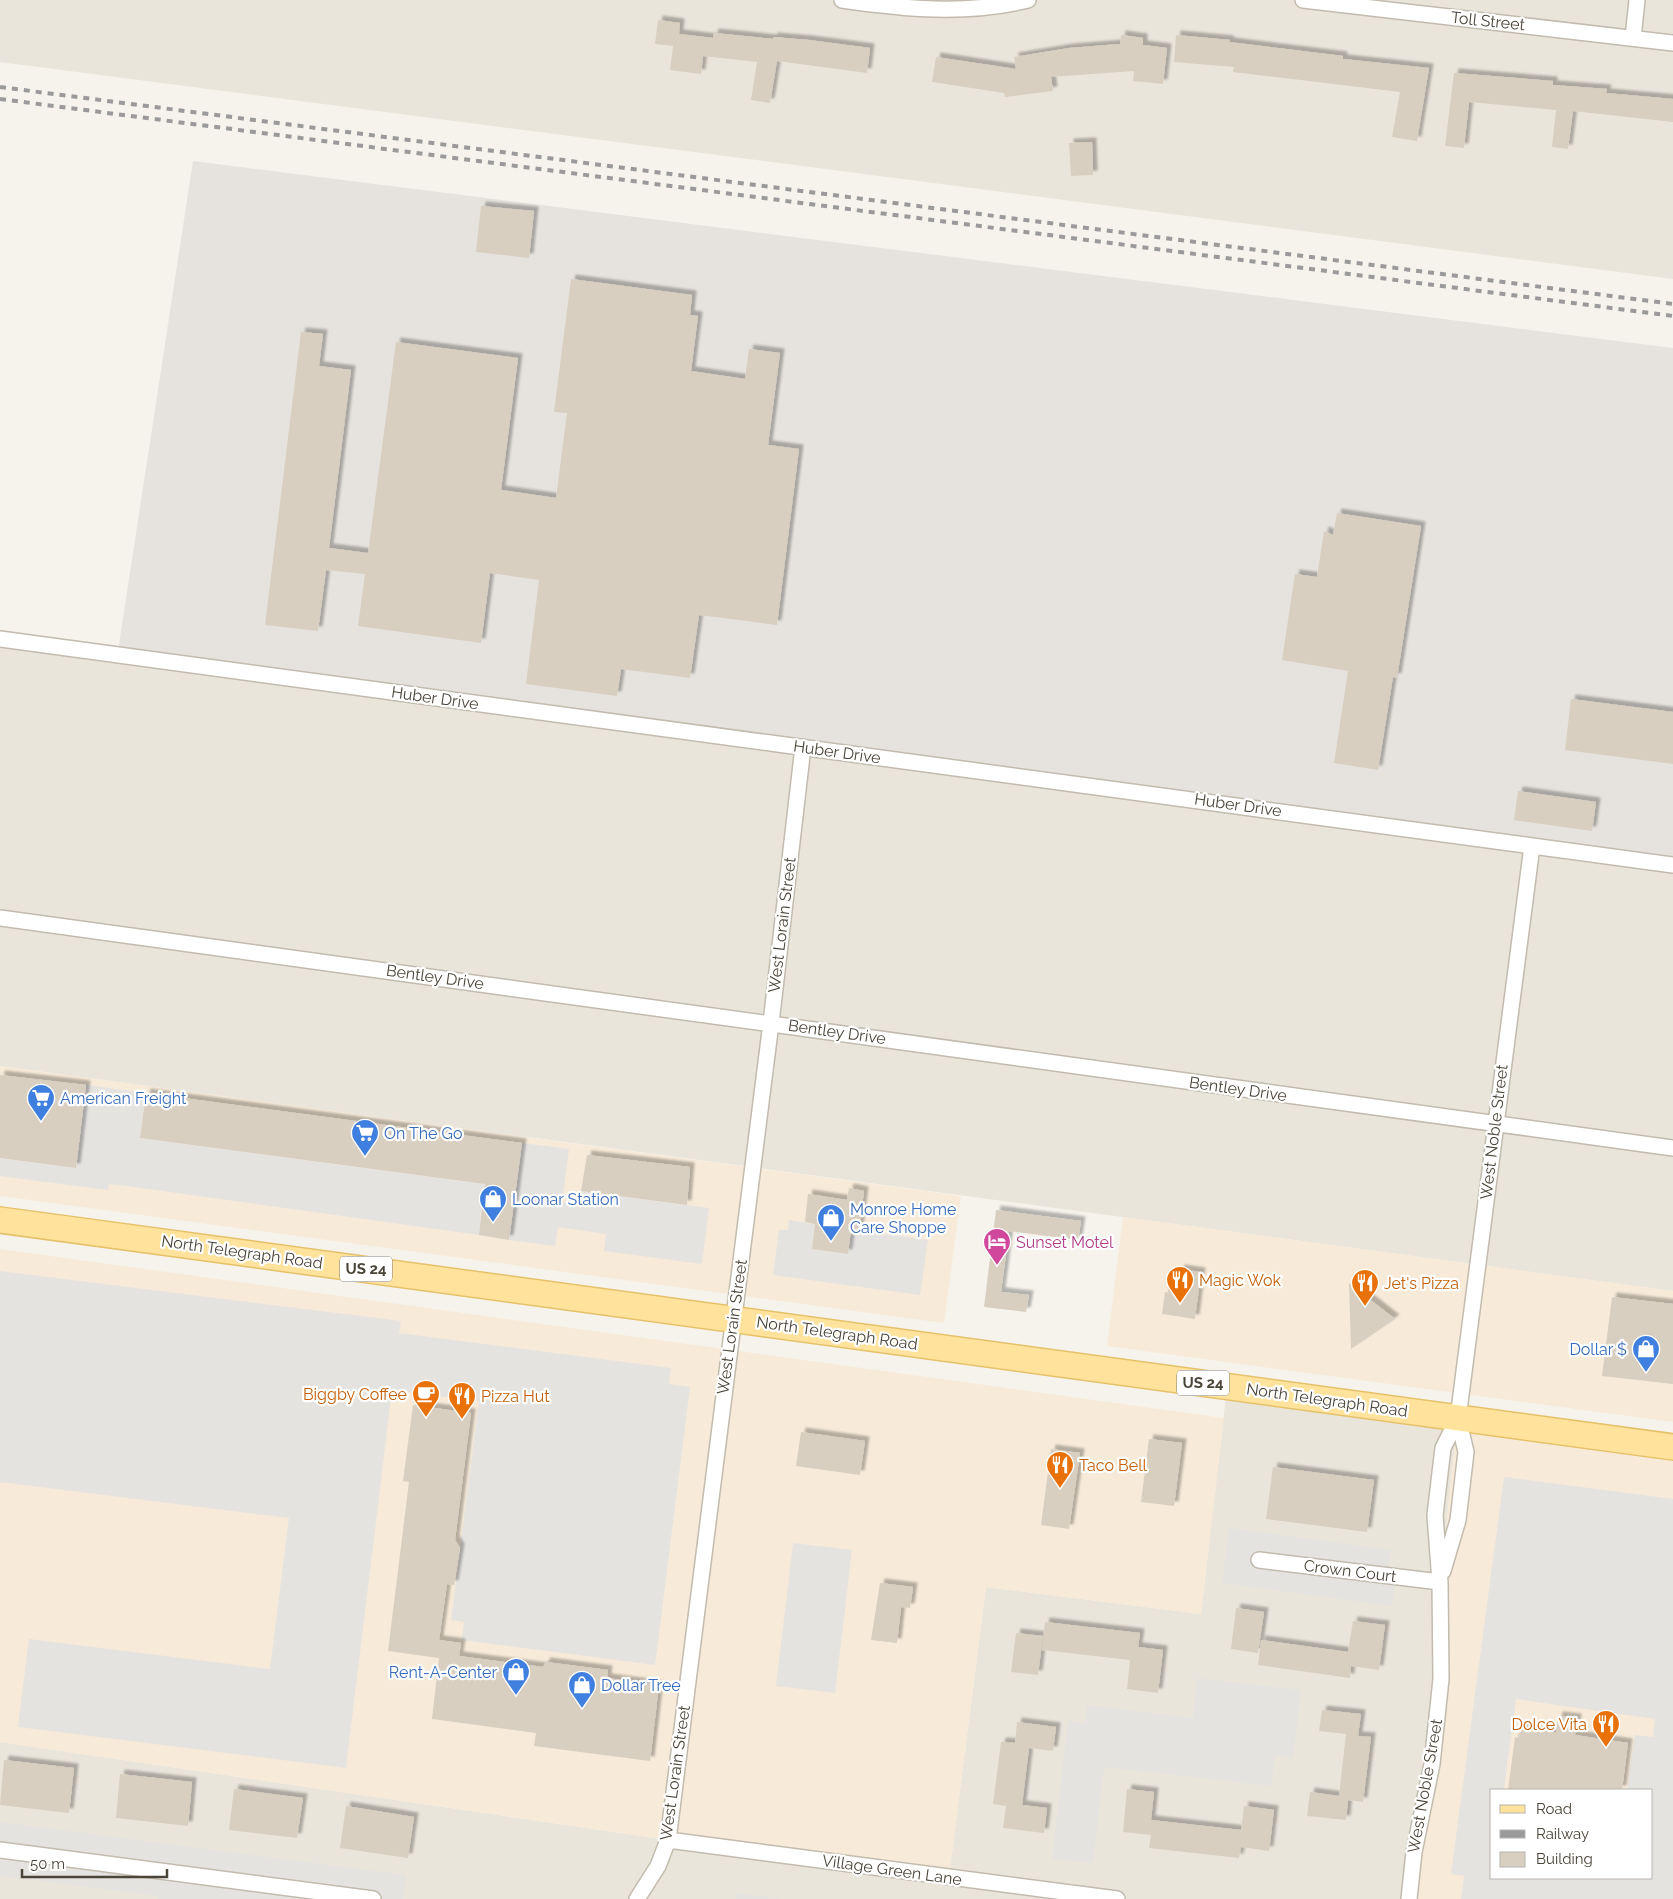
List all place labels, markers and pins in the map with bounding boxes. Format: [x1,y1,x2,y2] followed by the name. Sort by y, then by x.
[26,1083,56,1122] supermarket icon: American Freight
[60,1089,187,1108] place label: American Freight
[350,1118,380,1157] supermarket icon: On The Go
[384,1124,462,1143] place label: On The Go
[478,1184,508,1223] shop icon: Loonar Station
[512,1190,619,1209] place label: Loonar Station
[850,1200,956,1237] place label: Monroe Home Care Shoppe
[816,1203,846,1242] shop icon: Monroe Home Care Shoppe
[982,1227,1012,1266] hotel icon: Sunset Motel
[1016,1233,1114,1252] place label: Sunset Motel
[1165,1265,1195,1304] restaurant icon: Magic Wok
[1350,1268,1380,1307] restaurant icon: Jet's Pizza
[1199,1271,1282,1290] place label: Magic Wok
[1384,1274,1459,1293] place label: Jet's Pizza
[1631,1334,1661,1373] shop icon: Dollar $
[1569,1340,1627,1359] place label: Dollar $
[411,1379,441,1418] cafe icon: Biggby Coffee
[447,1381,477,1420] restaurant icon: Pizza Hut
[303,1385,407,1404] place label: Biggby Coffee
[481,1387,550,1406] place label: Pizza Hut
[1045,1450,1075,1489] restaurant icon: Taco Bell
[1079,1456,1148,1475] place label: Taco Bell
[501,1657,531,1696] shop icon: Rent-A-Center
[389,1663,497,1682] place label: Rent-A-Center
[567,1670,597,1709] shop icon: Dollar Tree
[601,1676,681,1695] place label: Dollar Tree
[1591,1709,1621,1748] restaurant icon: Dolce Vita
[1512,1715,1587,1734] place label: Dolce Vita

